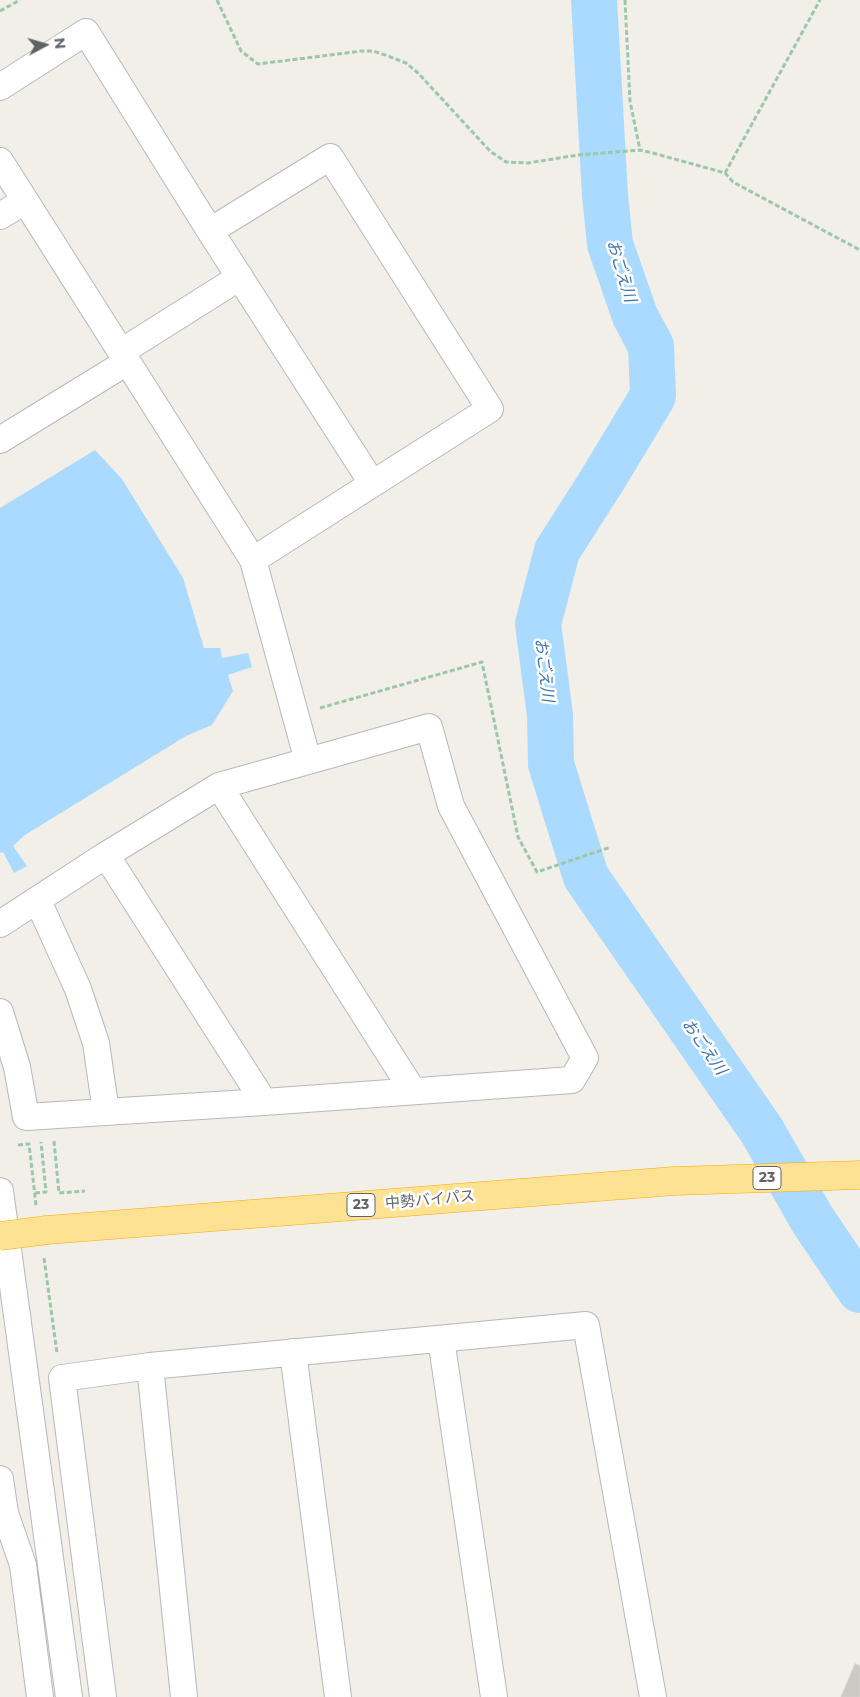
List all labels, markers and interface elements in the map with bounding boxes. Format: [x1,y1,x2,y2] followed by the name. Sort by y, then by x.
[20,20,70,70] north arrow
[50,37,69,50] text: N
[602,238,640,304] water label: おごえ川
[531,637,557,703] water label: おごえ川
[678,1015,730,1079] water label: おごえ川
[753,1166,781,1190] road number: 23
[384,1187,476,1213] street label: 中勢バイパス
[347,1194,375,1216] road number: 23

